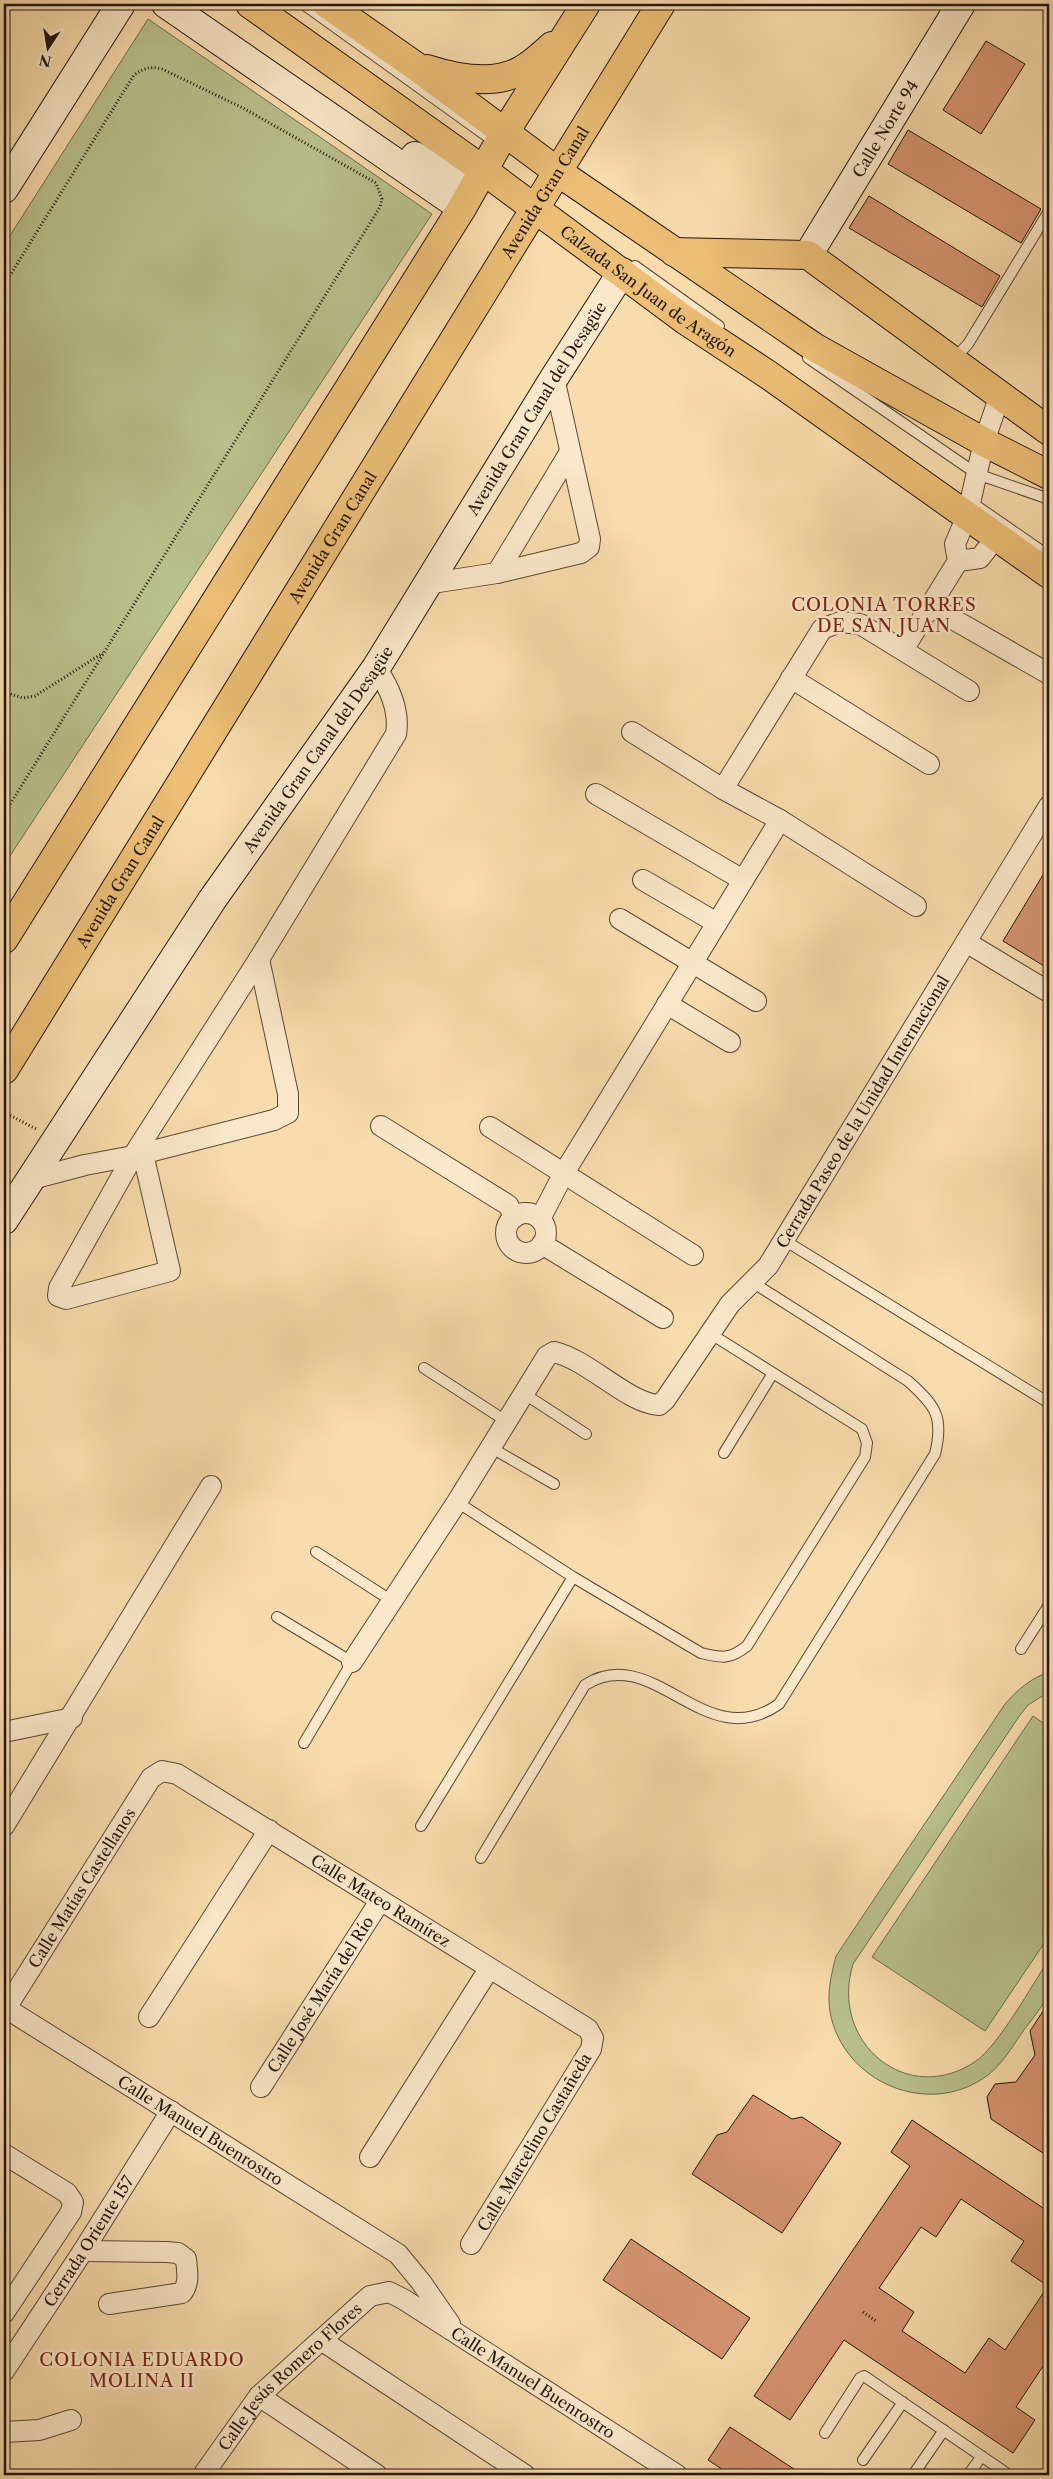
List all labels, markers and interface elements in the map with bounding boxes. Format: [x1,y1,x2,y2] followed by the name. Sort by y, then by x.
[22,22,72,72] north arrow
[37,51,53,71] text: N
[848,76,922,181] street label: Calle Norte 94
[496,122,593,263] street label: Avenida Gran Canal
[556,221,740,361] street label: Calzada San Juan de Aragón
[462,298,610,520] street label: Avenida Gran Canal del Desagüe
[284,467,381,608] street label: Avenida Gran Canal
[791,594,977,637] district label: COLONIA TORRES DE SAN JUAN
[238,642,397,857] street label: Avenida Gran Canal del Desagüe
[71,812,168,952] street label: Avenida Gran Canal
[772,971,953,1252] street label: Cerrada Paseo de la Unidad Internacional
[24,1804,140,1972] street label: Calle Matías Castellanos
[307,1850,454,1951] street label: Calle Mateo Ramírez
[263,1912,378,2076] street label: Calle José María del Río
[473,2049,595,2235] street label: Calle Marcelino Castañeda
[114,2071,287,2190] street label: Calle Manuel Buenrostro
[39,2172,138,2310] street label: Cerrada Oriente 157
[214,2298,366,2454] street label: Calle Jesús Romero Flores
[447,2323,619,2443] street label: Calle Manuel Buenrostro
[39,2349,245,2392] district label: COLONIA EDUARDO MOLINA II

